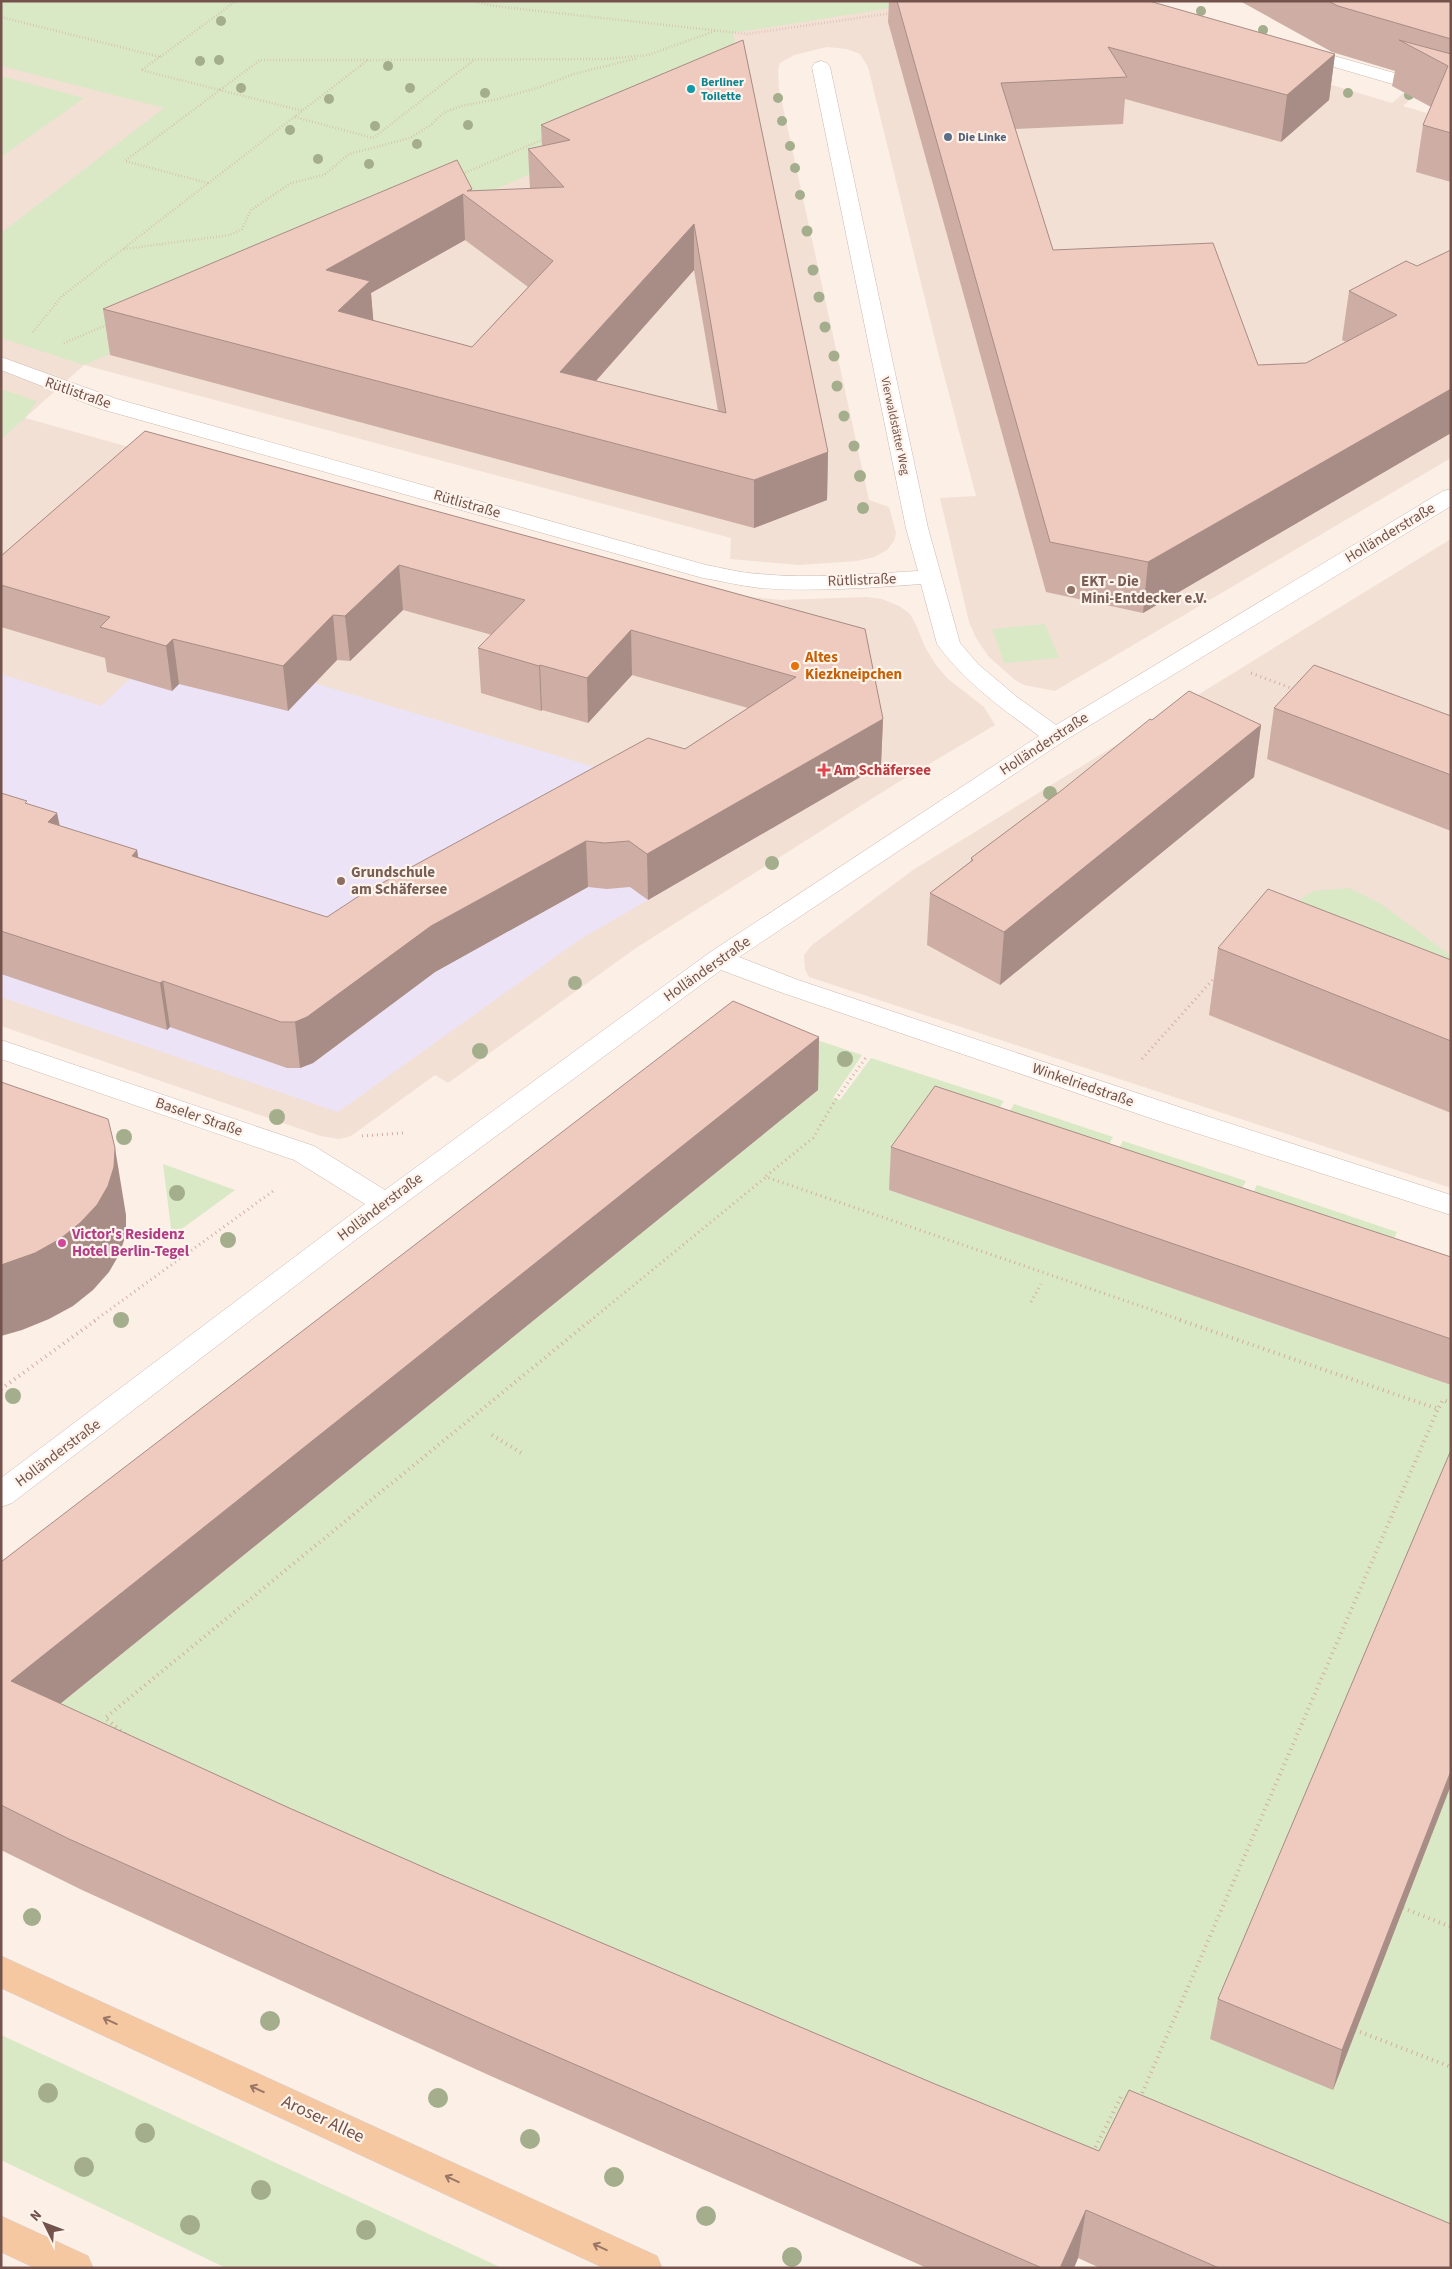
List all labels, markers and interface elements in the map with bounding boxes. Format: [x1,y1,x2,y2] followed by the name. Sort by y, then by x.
[701,74,744,105] place label: Berliner Toilette
[685,83,697,95] marker: Berliner Toilette
[958,129,1006,146] place label: Die Linke
[942,131,954,143] marker: Die Linke
[42,372,114,414] street label: Rütlistraße
[876,375,914,477] street label: Vierwaldstätter Weg
[431,484,503,524] street label: Rütlistraße
[1341,498,1439,568] street label: Holländerstraße
[827,568,897,592] street label: Rütlistraße
[1081,571,1207,609] place label: EKT - Die Mini-Entdecker e.V.
[1065,584,1077,596] marker: EKT - Die Mini-Entdecker e.V.
[804,647,902,685] place label: Altes Kiezkneipchen
[789,660,801,672] marker: Altes Kiezkneipchen
[996,707,1092,781] street label: Holländerstraße
[833,760,931,781] place label: Am Schäfersee
[818,764,830,776] marker: Am Schäfersee
[351,862,448,900] place label: Grundschule am Schäfersee
[335,875,347,887] marker: Grundschule am Schäfersee
[659,931,755,1007] street label: Holländerstraße
[1029,1058,1137,1112] street label: Winkelriedstraße
[153,1092,245,1142] street label: Baseler Straße
[333,1168,427,1246] street label: Holländerstraße
[71,1224,190,1262] place label: Victor's Residenz Hotel Berlin-Tegel
[56,1237,68,1249] marker: Victor's Residenz Hotel Berlin-Tegel
[11,1414,105,1492] street label: Holländerstraße
[103,2016,118,2025] one-way arrow
[250,2084,265,2093] one-way arrow
[278,2089,369,2149] street label: Aroser Allee
[445,2174,460,2184] one-way arrow
[20,2199,70,2249] north arrow
[26,2206,47,2226] text: N
[593,2242,608,2252] one-way arrow

